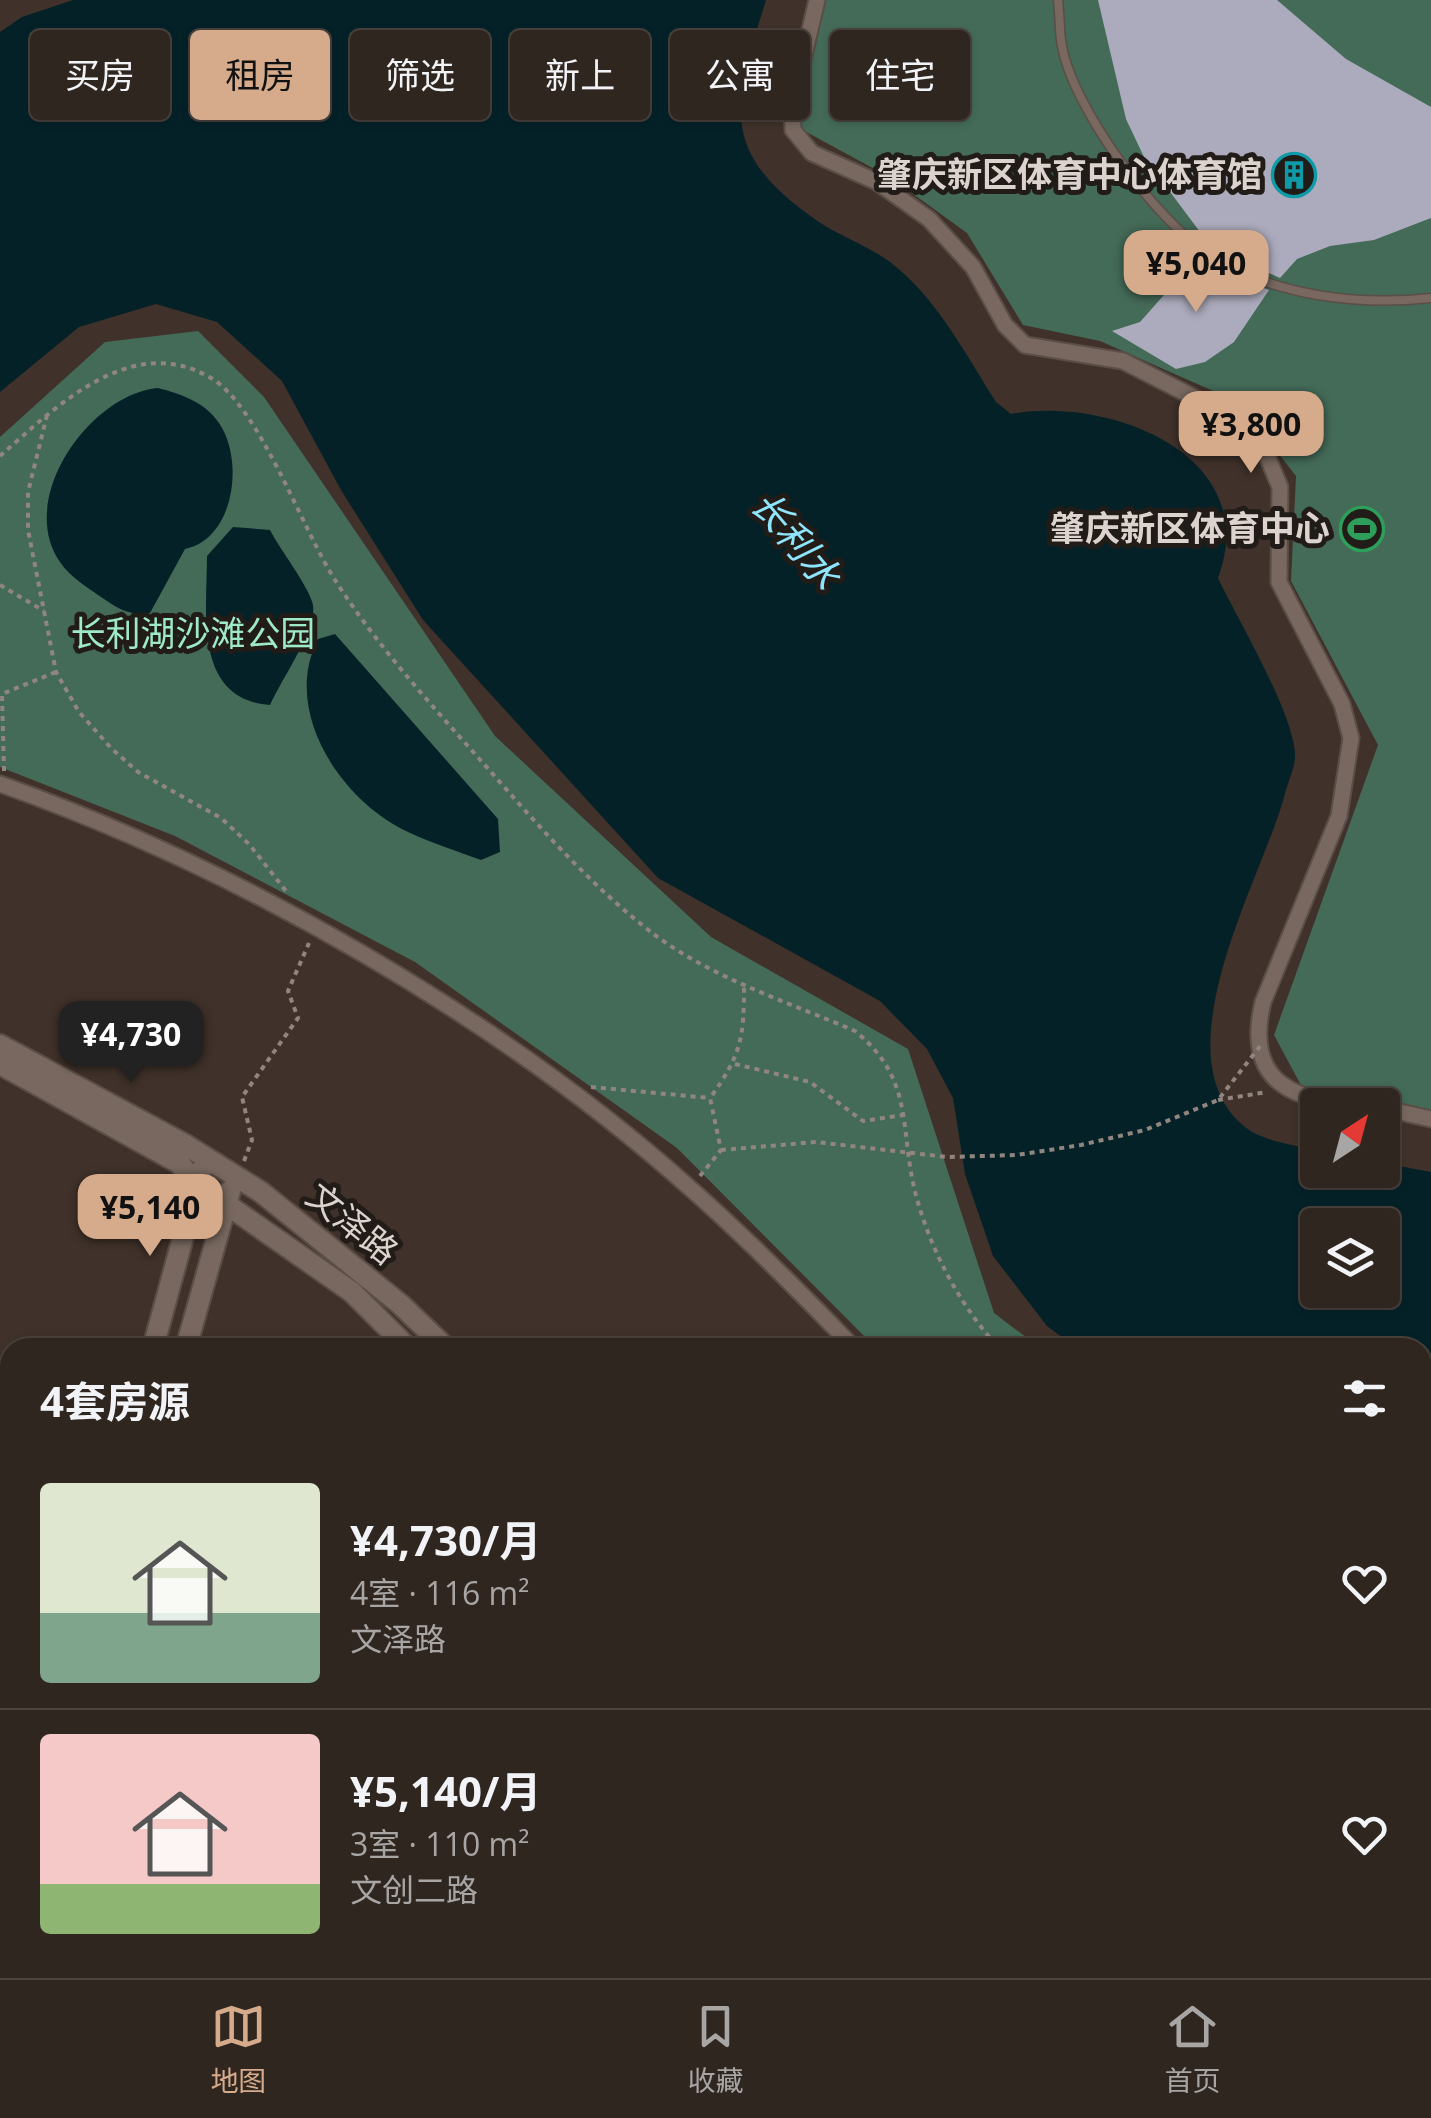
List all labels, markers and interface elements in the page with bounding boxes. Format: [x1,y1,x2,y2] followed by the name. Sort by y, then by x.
[30,30,170,120] chip: 买房
[190,30,330,120] chip: 租房
[350,30,490,120] chip: 筛选
[510,30,650,120] chip: 新上
[670,30,810,120] chip: 公寓
[830,30,970,120] chip: 住宅
[877,150,1262,197] place label: 肇庆新区体育中心体育馆
[1271,152,1317,198] building icon: 肇庆新区体育中心体育馆
[1115,230,1277,315] pin: ¥5,040
[1146,241,1246,284] text: ¥5,040
[1170,391,1332,476] pin: ¥3,800
[1201,402,1301,445] text: ¥3,800
[740,478,854,601] water label: 长利水
[1050,504,1330,551] place label: 肇庆新区体育中心
[1339,506,1385,552] sports icon: 肇庆新区体育中心
[70,609,316,656] park label: 长利湖沙滩公园
[50,1001,212,1086] pin: ¥4,730
[81,1012,181,1055] text: ¥4,730
[1300,1088,1400,1188] north arrow
[1300,1088,1400,1308] map controls
[297,1172,409,1274] street label: 文泽路
[69,1174,231,1259] pin: ¥5,140
[100,1185,200,1228] text: ¥5,140
[1300,1208,1400,1308] button: layers
[1337,1371,1392,1426] icon: filters
[40,1372,190,1429] text: 4套房源
[350,1511,541,1568] text: ¥4,730/月
[120,1523,240,1643] icon: home
[1337,1556,1392,1611] icon: heart
[350,1571,529,1614] text: 4室 · 116 m²
[350,1617,446,1660] text: 文泽路
[350,1762,541,1819] text: ¥5,140/月
[120,1774,240,1894] icon: home
[1337,1807,1392,1862] icon: heart
[350,1822,529,1865] text: 3室 · 110 m²
[350,1868,478,1911] text: 文创二路
[210,1999,267,2099] tab: 地图
[687,1999,744,2099] tab: 收藏
[1164,1999,1221,2099] tab: 首页

